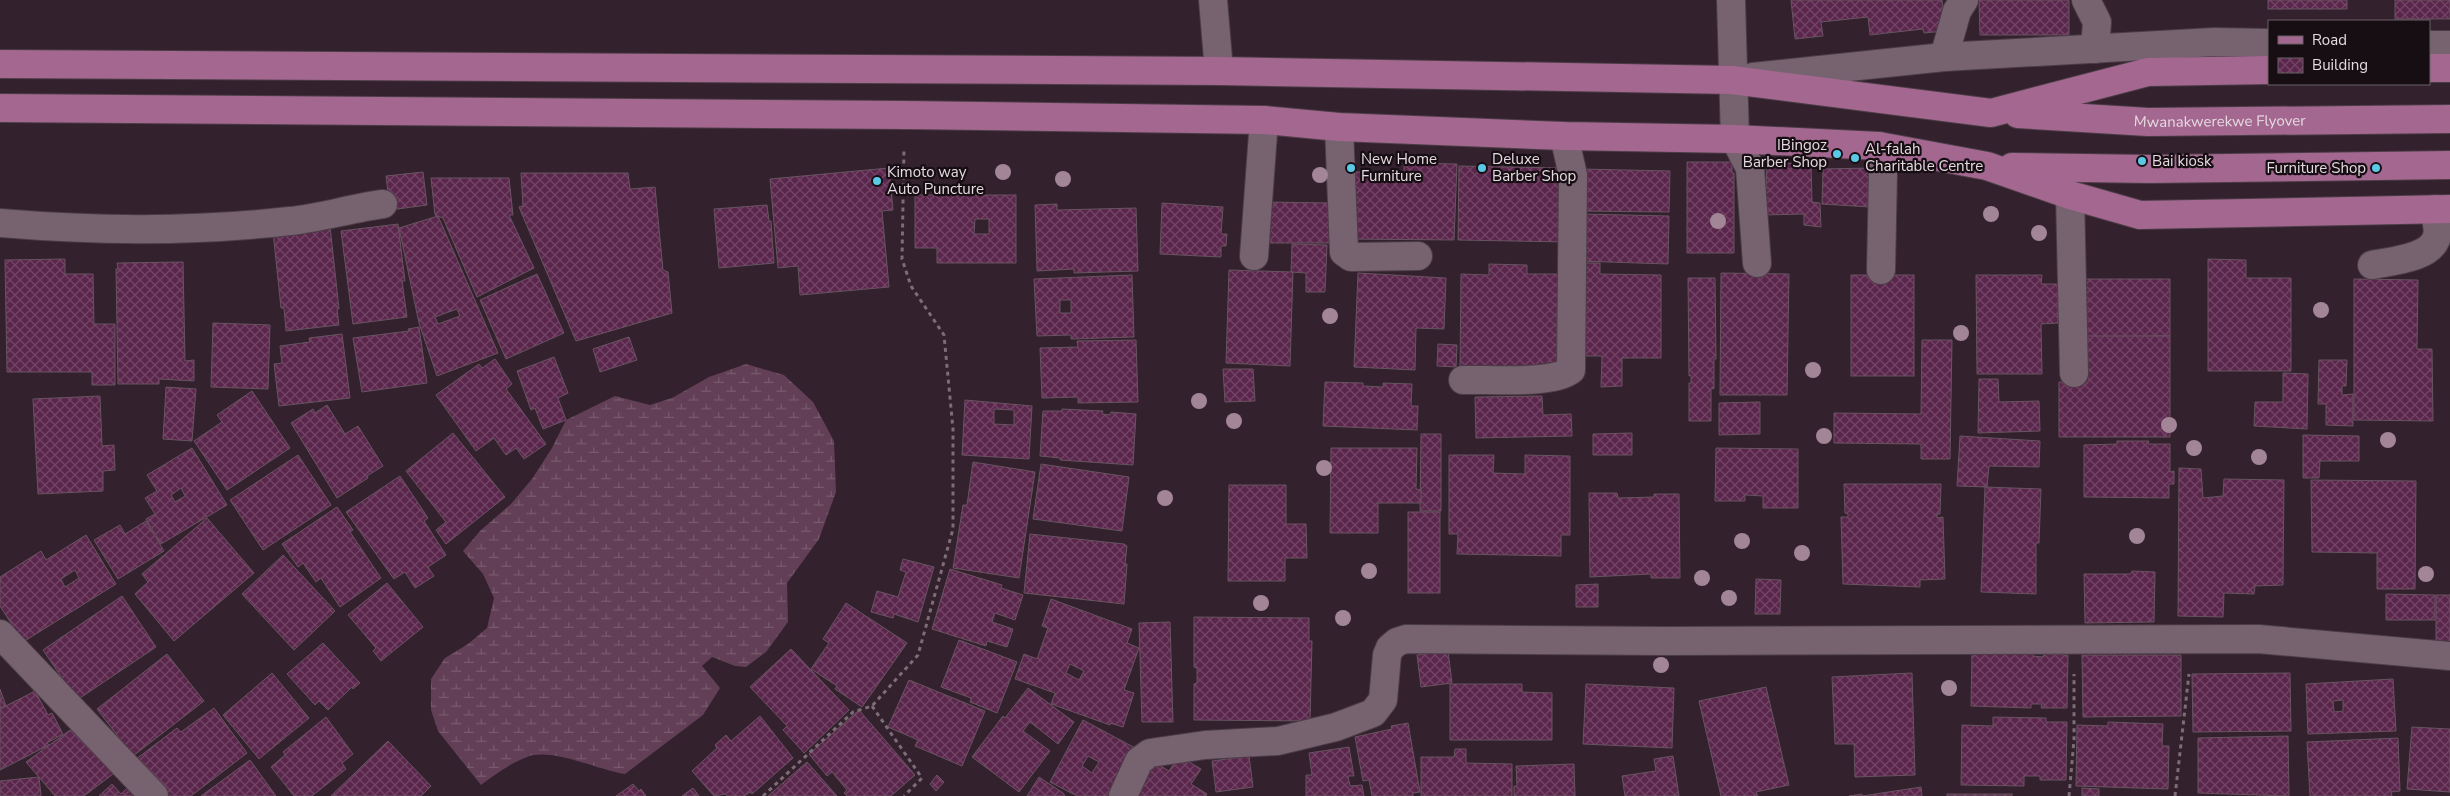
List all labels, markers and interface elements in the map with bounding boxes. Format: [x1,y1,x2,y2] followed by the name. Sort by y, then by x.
[2268,20,2430,85] legend
[2312,30,2347,50] text: Road
[2312,55,2368,75] text: Building
[2133,110,2306,132] street label: Mwanakwerekwe Flyover
[1743,135,1827,172] place label: IBingoz Barber Shop
[1865,139,1983,176] place label: Al-falah Charitable Centre
[1831,148,1843,160] marker: IBingoz Barber Shop
[1361,149,1437,186] place label: New Home Furniture
[1492,149,1576,186] place label: Deluxe Barber Shop
[2152,151,2212,171] place label: Bai kiosk
[1849,152,1861,164] marker: Al-falah Charitable Centre
[2136,155,2148,167] marker: Bai kiosk
[2267,158,2366,178] place label: Furniture Shop
[887,162,984,199] place label: Kimoto way Auto Puncture
[1345,162,1357,174] marker: New Home Furniture
[1476,162,1488,174] marker: Deluxe Barber Shop
[2370,162,2382,174] marker: Furniture Shop
[871,175,883,187] marker: Kimoto way Auto Puncture

